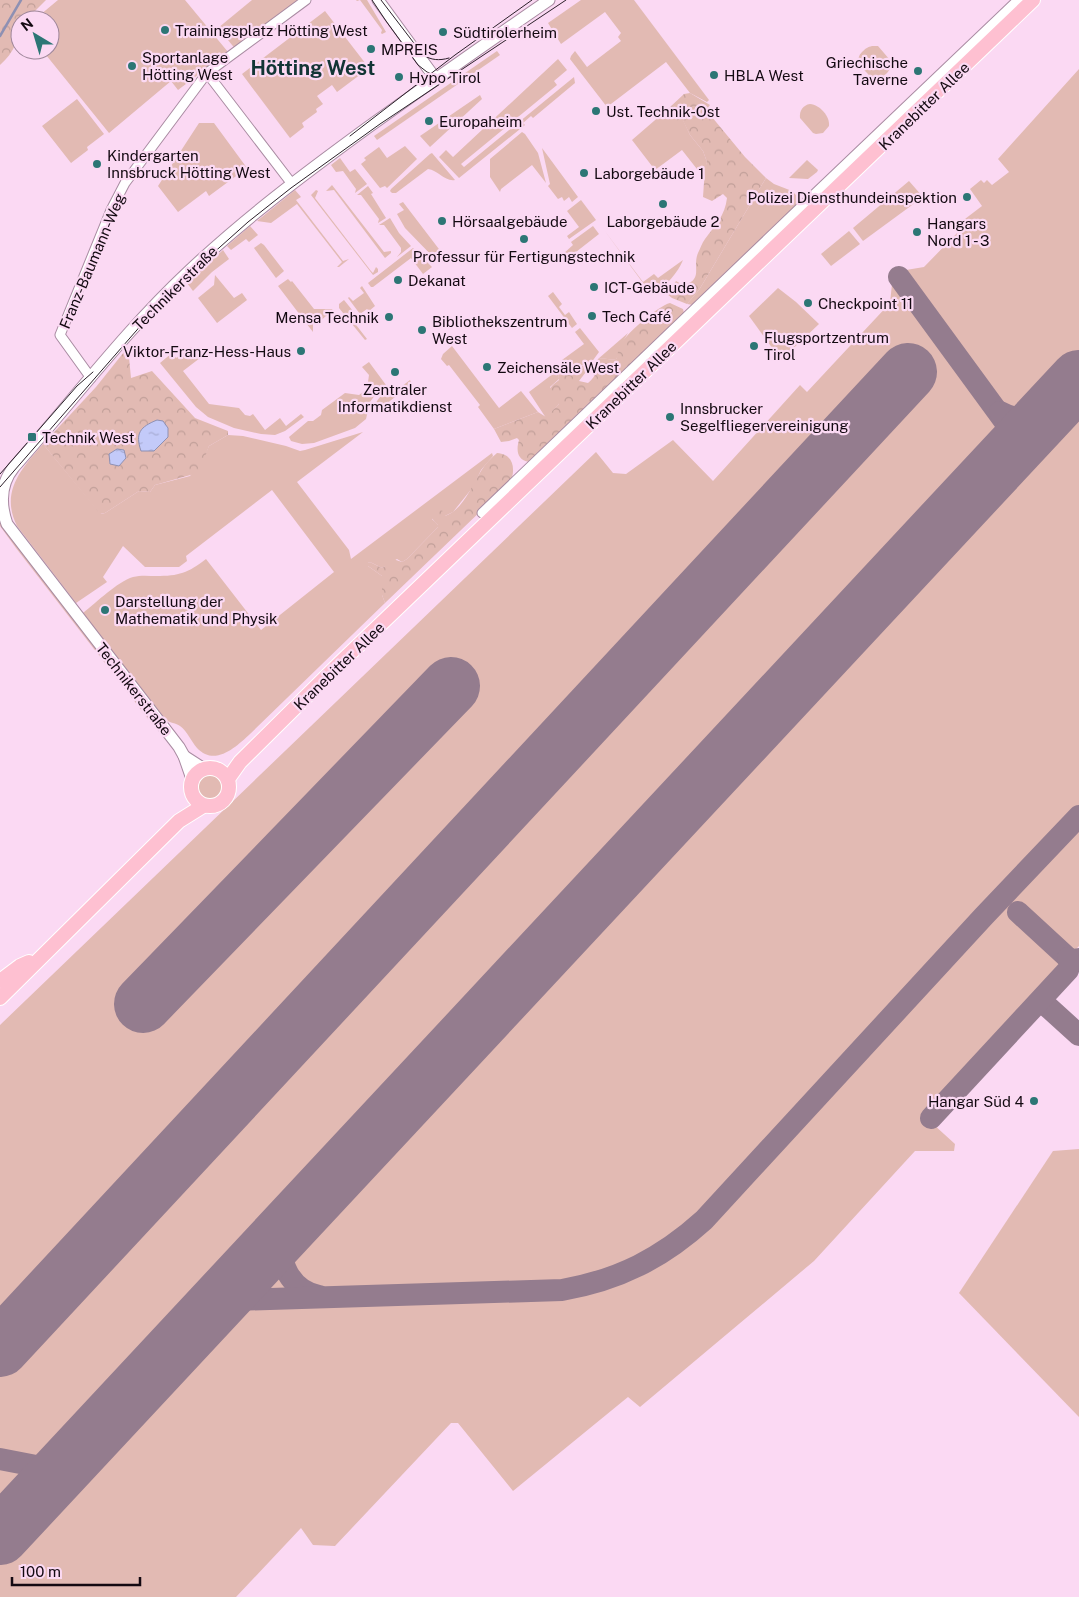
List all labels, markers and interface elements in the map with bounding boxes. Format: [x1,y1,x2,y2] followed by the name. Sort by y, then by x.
[10,10,60,60] north arrow
[18,15,36,34] text: N
[175,22,368,39] place label: Trainingsplatz Hötting West
[159,24,171,36] marker: Trainingsplatz Hötting West
[453,24,557,41] place label: Südtirolerheim
[437,26,449,38] marker: Südtirolerheim
[381,41,438,58] place label: MPREIS
[365,43,377,55] marker: MPREIS
[142,49,233,83] place label: Sportanlage Hötting West
[826,54,908,88] place label: Griechische Taverne
[251,56,375,80] district label: Hötting West
[875,59,973,153] street label: Kranebitter Allee
[126,60,138,72] marker: Sportanlage Hötting West
[912,65,924,77] marker: Griechische Taverne
[724,67,804,84] place label: HBLA West
[409,69,481,86] place label: Hypo Tirol
[708,69,720,81] marker: HBLA West
[393,71,405,83] marker: Hypo Tirol
[606,103,720,120] place label: Ust. Technik-Ost
[590,105,602,117] marker: Ust. Technik-Ost
[439,113,522,130] place label: Europaheim
[423,115,435,127] marker: Europaheim
[107,147,271,181] place label: Kindergarten Innsbruck Hötting West
[91,158,103,170] marker: Kindergarten Innsbruck Hötting West
[594,165,704,182] place label: Laborgebäude 1
[578,167,590,179] marker: Laborgebäude 1
[748,189,957,206] place label: Polizei Diensthundeinspektion
[56,191,128,331] street label: Franz-Baumann-Weg
[961,191,973,203] marker: Polizei Diensthundeinspektion
[657,198,669,210] marker: Laborgebäude 2
[452,213,567,230] place label: Hörsaalgebäude
[606,213,720,230] place label: Laborgebäude 2
[436,215,448,227] marker: Hörsaalgebäude
[927,215,989,249] place label: Hangars Nord 1 - 3
[911,226,923,238] marker: Hangars Nord 1 - 3
[518,233,530,245] marker: Professur für Fertigungstechnik
[129,242,221,334] street label: Technikerstraße
[413,248,635,265] place label: Professur für Fertigungstechnik
[408,272,466,289] place label: Dekanat
[392,274,404,286] marker: Dekanat
[604,279,695,296] place label: ICT-Gebäude
[588,281,600,293] marker: ICT-Gebäude
[818,295,913,312] place label: Checkpoint 11
[802,297,814,309] marker: Checkpoint 11
[602,308,671,325] place label: Tech Café
[275,309,379,326] place label: Mensa Technik
[586,310,598,322] marker: Tech Café
[383,311,395,323] marker: Mensa Technik
[432,313,567,347] place label: Bibliothekszentrum West
[416,324,428,336] marker: Bibliothekszentrum West
[764,329,889,363] place label: Flugsportzentrum Tirol
[582,338,680,432] street label: Kranebitter Allee
[748,340,760,352] marker: Flugsportzentrum Tirol
[123,343,291,360] place label: Viktor-Franz-Hess-Haus
[295,345,307,357] marker: Viktor-Franz-Hess-Haus
[497,359,620,376] place label: Zeichensäle West
[481,361,493,373] marker: Zeichensäle West
[389,366,401,378] marker: Zentraler Informatikdienst
[338,381,452,415] place label: Zentraler Informatikdienst
[680,400,849,434] place label: Innsbrucker Segelfliegervereinigung
[664,411,676,423] marker: Innsbrucker Segelfliegervereinigung
[42,429,135,446] place label: Technik West
[26,431,38,443] marker: Technik West
[115,593,278,627] place label: Darstellung der Mathematik und Physik
[99,604,111,616] marker: Darstellung der Mathematik und Physik
[290,619,388,713] street label: Kranebitter Allee
[93,639,175,739] street label: Technikerstraße
[928,1093,1024,1110] place label: Hangar Süd 4
[1028,1095,1040,1107] marker: Hangar Süd 4
[12,1554,140,1586] scale bar
[20,1563,61,1580] text: 100 m

